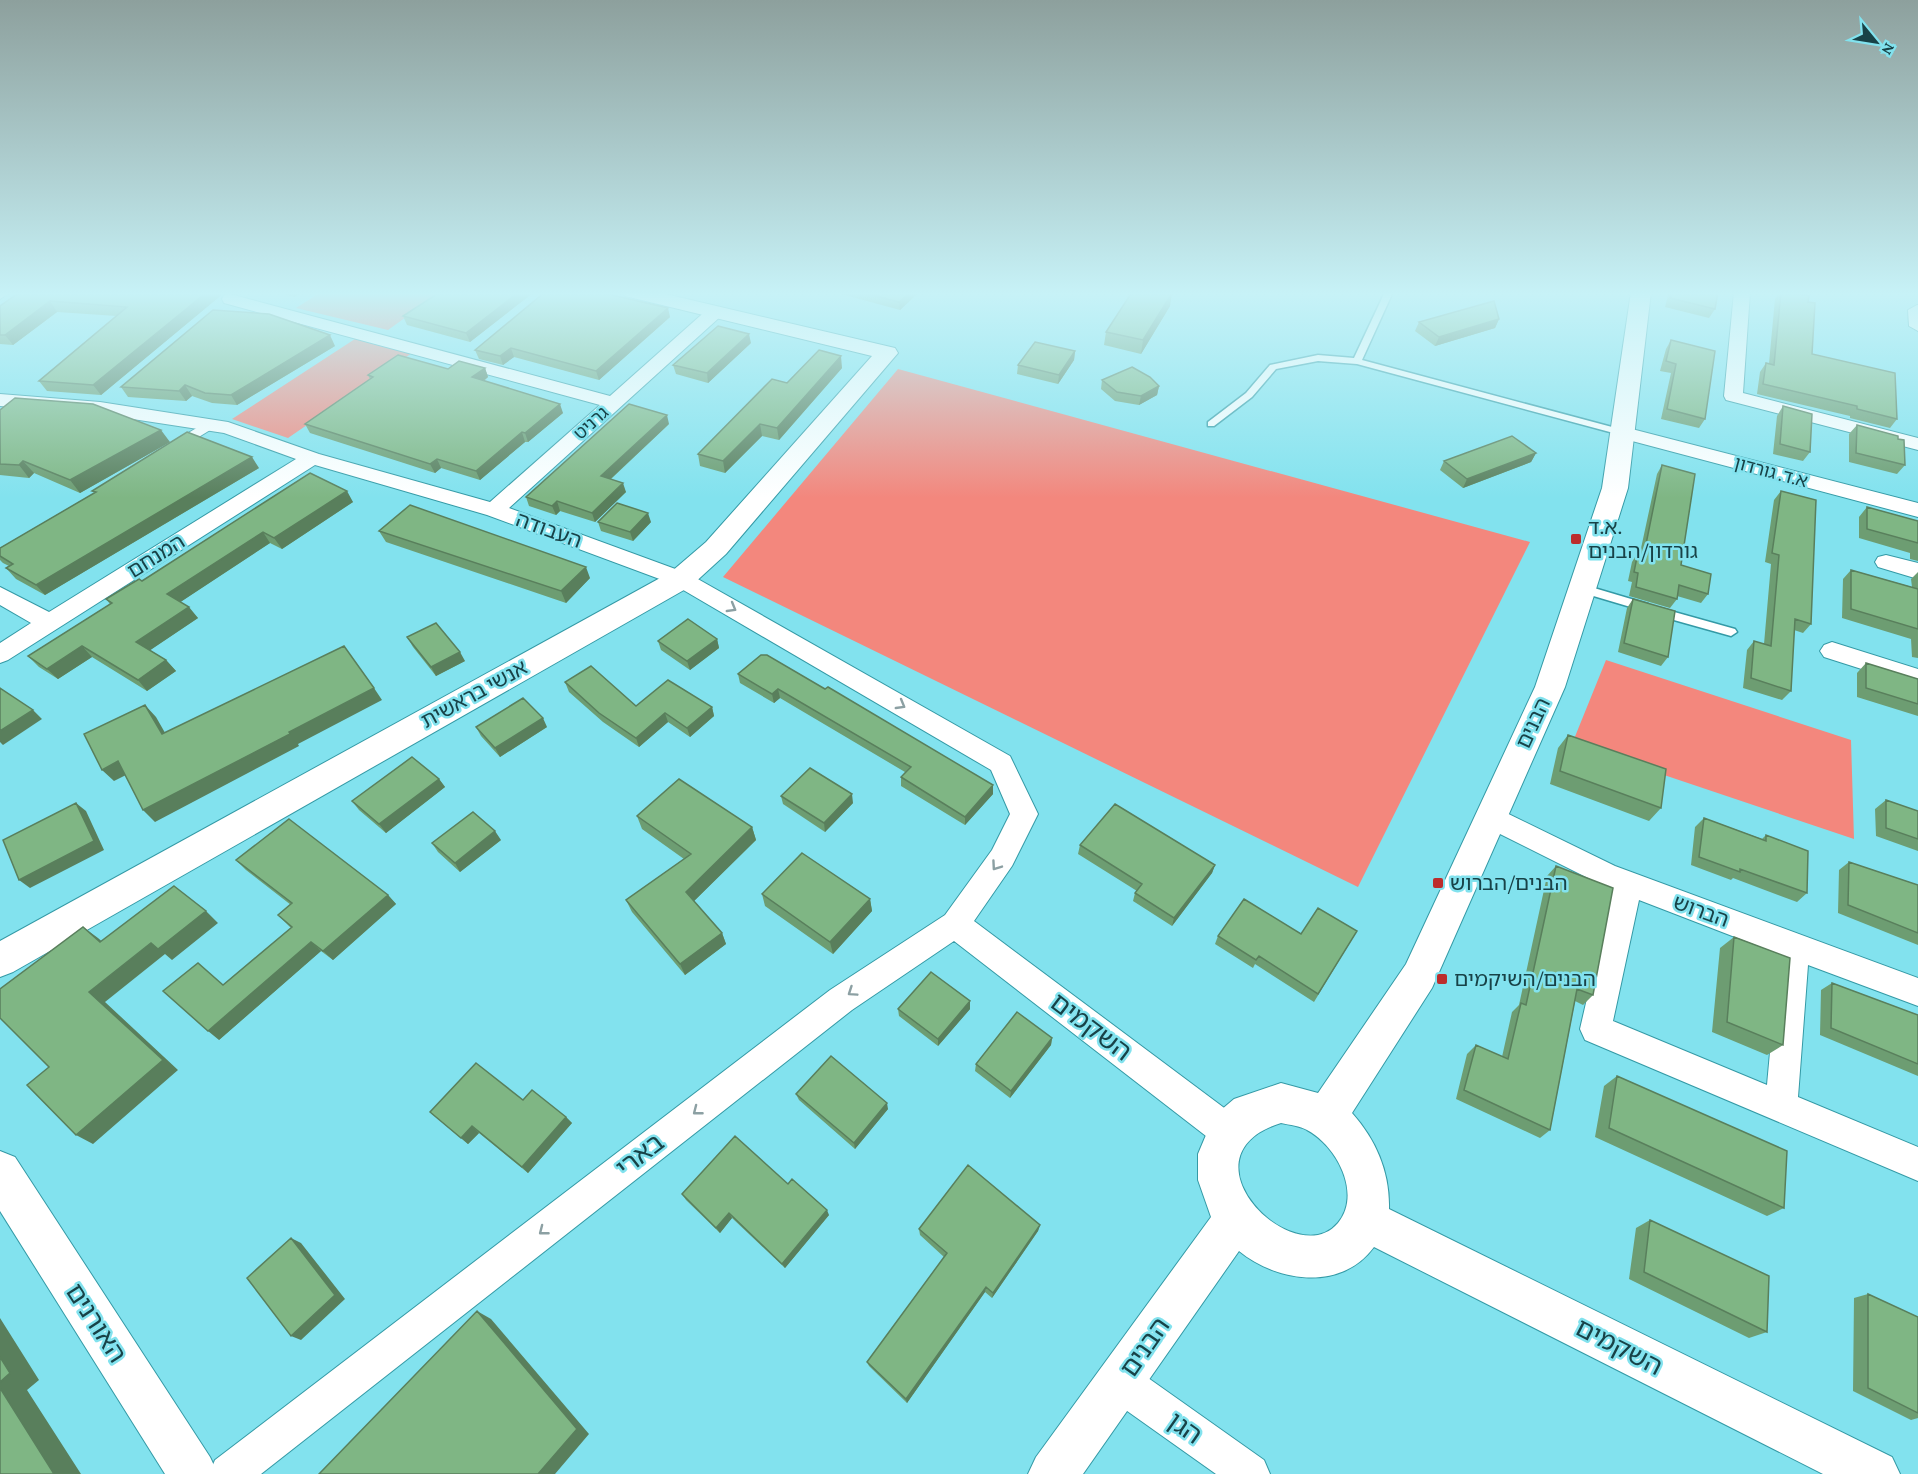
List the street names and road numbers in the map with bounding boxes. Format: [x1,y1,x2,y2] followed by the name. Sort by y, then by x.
[570,402,612,444] street label: גרניט
[1732,453,1810,491] street label: א.ד. גורדון
[513,507,585,553] street label: העבודה
[123,529,189,583] street label: המנחם
[417,655,531,733] street label: אנשי בראשית
[1511,694,1555,752] street label: הבנים
[1670,890,1732,932] street label: הברוש
[1045,987,1137,1067] street label: השקמים
[610,1127,670,1183] street label: בארי
[60,1278,132,1368] street label: האורנים
[1114,1312,1176,1382] street label: הבנים
[1571,1313,1667,1381] street label: השקמים
[1163,1406,1207,1450] street label: הגן

